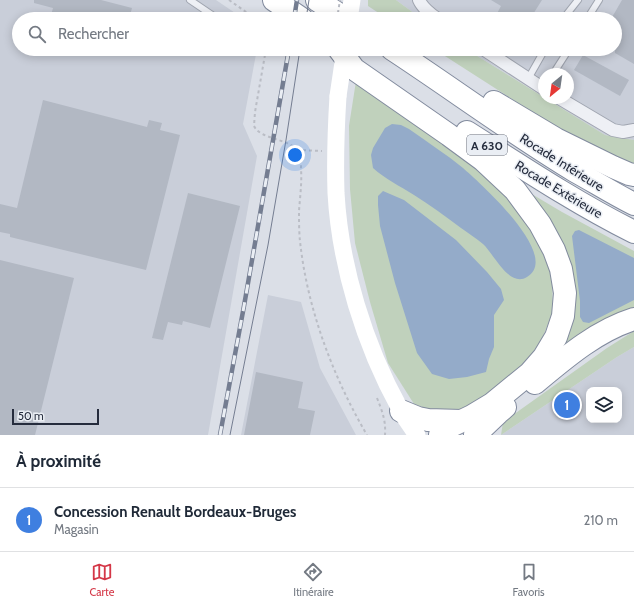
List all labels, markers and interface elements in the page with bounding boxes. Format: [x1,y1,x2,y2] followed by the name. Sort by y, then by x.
[12,12,622,56] search box
[26,23,48,45] icon: search
[58,25,129,43] text: Rechercher
[538,68,574,104] north arrow
[517,130,607,194] street label: Rocade Intérieure
[467,135,507,155] road number: A 630
[285,145,305,165] your location
[512,157,606,222] street label: Rocade Extérieure
[586,387,622,423] map controls
[586,387,622,423] button: layers
[554,390,580,420] pin: 1
[12,407,99,426] scale bar
[18,409,44,423] text: 50 m
[16,451,101,471] text: À proximité
[54,503,296,521] text: Concession Renault Bordeaux-Bruges
[27,512,31,528] text: 1
[584,512,618,528] text: 210 m
[54,521,99,537] text: Magasin
[89,561,114,599] tab: Carte
[293,561,334,599] tab: Itinéraire
[513,561,545,599] tab: Favoris

